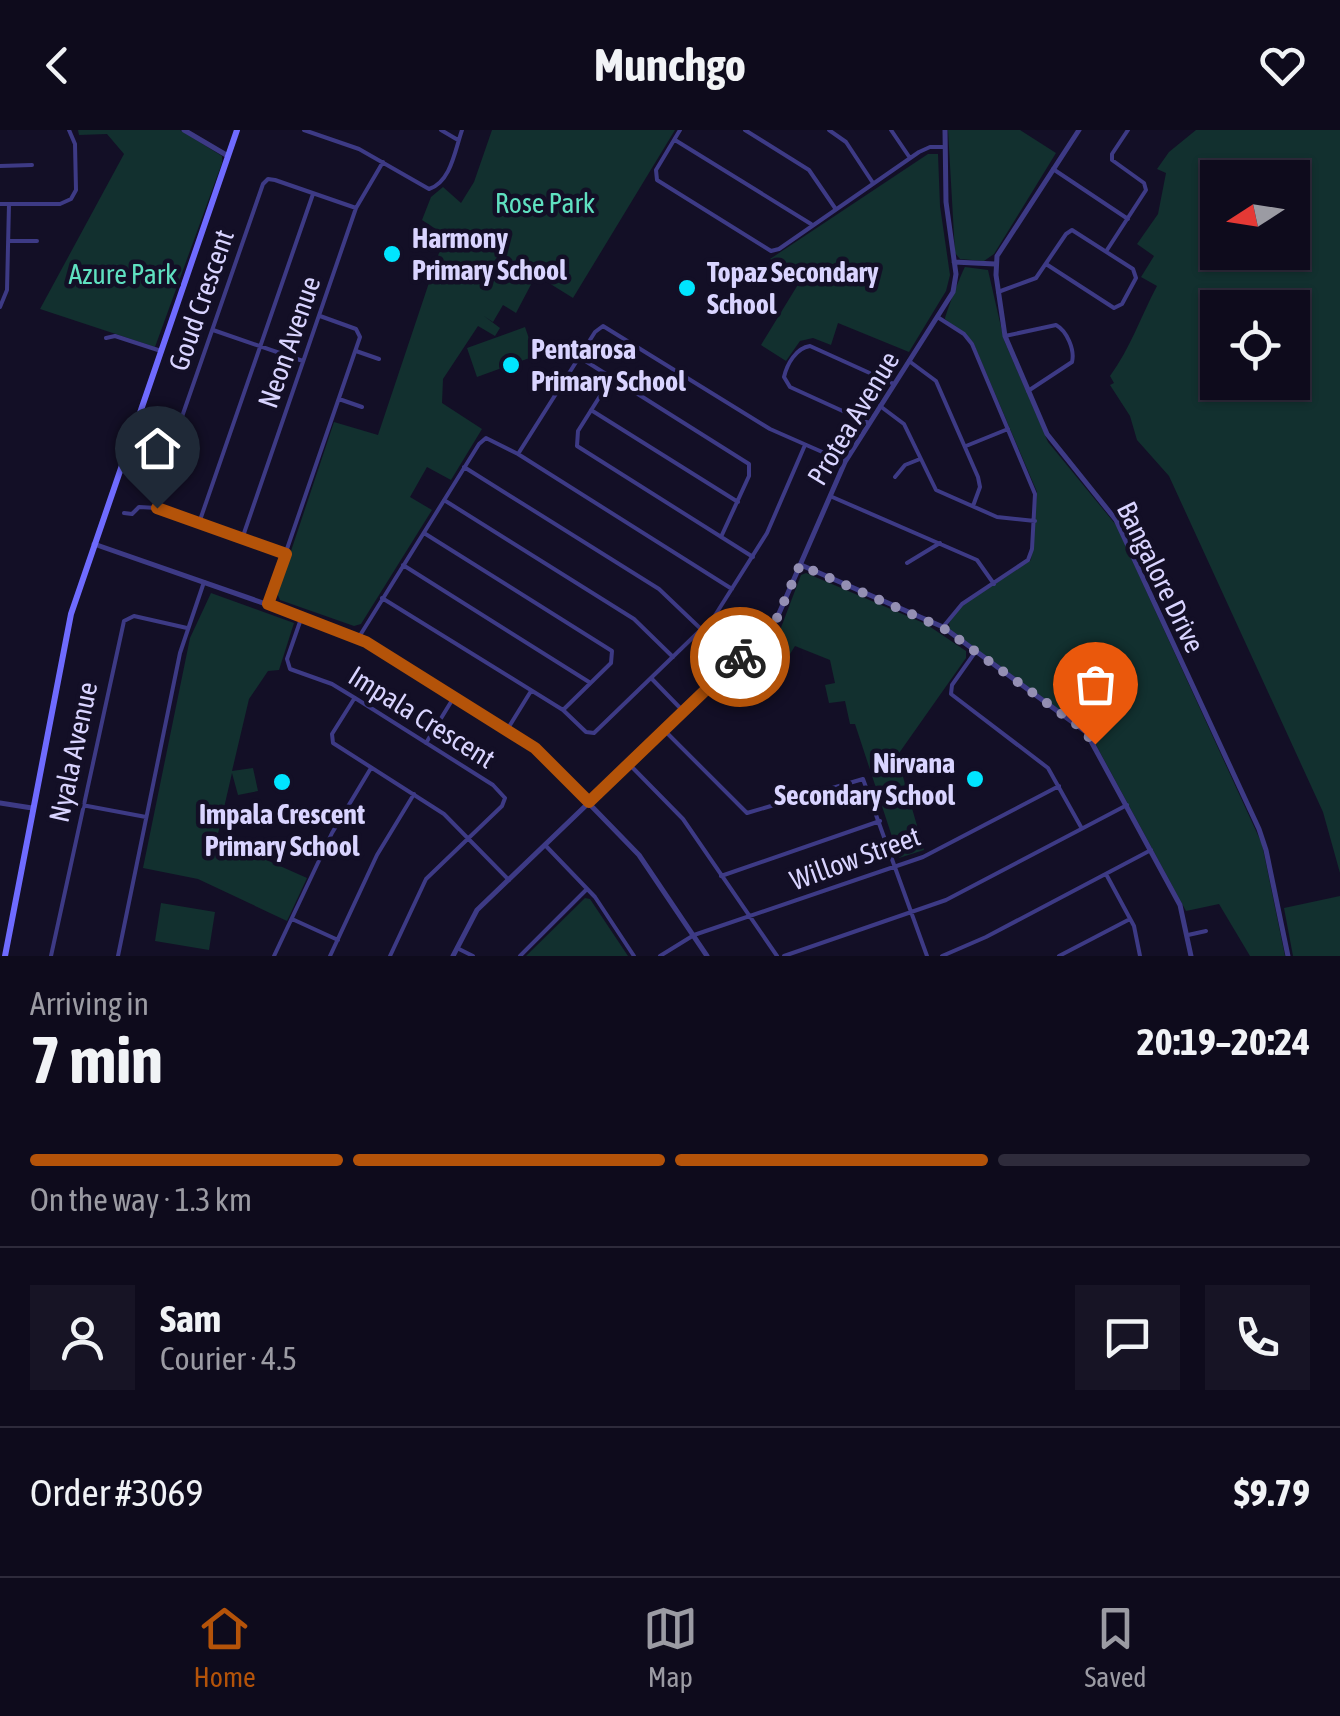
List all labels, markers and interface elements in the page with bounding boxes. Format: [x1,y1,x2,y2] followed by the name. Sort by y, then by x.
[30,38,85,93] icon: back
[1255,38,1310,93] icon: heart
[594,39,746,91] text: Munchgo
[1200,160,1310,270] north arrow
[1200,160,1310,400] map controls
[495,187,595,219] park label: Rose Park
[412,222,567,286] place label: Harmony Primary School
[162,225,240,375] street label: Goud Crescent
[381,243,403,265] marker: Harmony Primary School
[707,256,879,320] place label: Topaz Secondary School
[69,258,177,290] park label: Azure Park
[252,272,326,412] street label: Neon Avenue
[676,277,698,299] marker: Topaz Secondary School
[1200,290,1310,400] button: locate
[531,333,686,397] place label: Pentarosa Primary School
[801,345,905,491] street label: Protea Avenue
[500,354,522,376] marker: Pentarosa Primary School
[115,406,200,509] pin
[130,421,185,476] icon: home
[1111,496,1211,658] street label: Bangalore Drive
[690,607,790,707] courier
[713,630,768,685] icon: bike
[1053,642,1138,745] pin
[1068,657,1123,712] icon: bag
[343,659,501,775] street label: Impala Crescent
[43,679,103,825] street label: Nyala Avenue
[774,747,956,811] place label: Nirvana Secondary School
[964,768,986,790] marker: Nirvana Secondary School
[271,771,293,793] marker: Impala Crescent Primary School
[199,798,365,862] place label: Impala Crescent Primary School
[786,820,924,896] street label: Willow Street
[30,985,149,1022] text: Arriving in
[1137,1020,1310,1063] text: 20:19–20:24
[30,1022,163,1097] text: 7 min
[30,1181,252,1218] text: On the way · 1.3 km
[30,1285,135,1390] button: person
[1075,1285,1180,1390] button: chat
[1205,1285,1310,1390] button: phone
[160,1297,221,1340] text: Sam
[160,1340,297,1377] text: Courier · 4.5
[30,1471,203,1514] text: Order #3069
[1234,1471,1310,1514] text: $9.79
[193,1601,256,1693] tab: Home
[643,1601,698,1693] tab: Map
[1085,1601,1147,1693] tab: Saved

